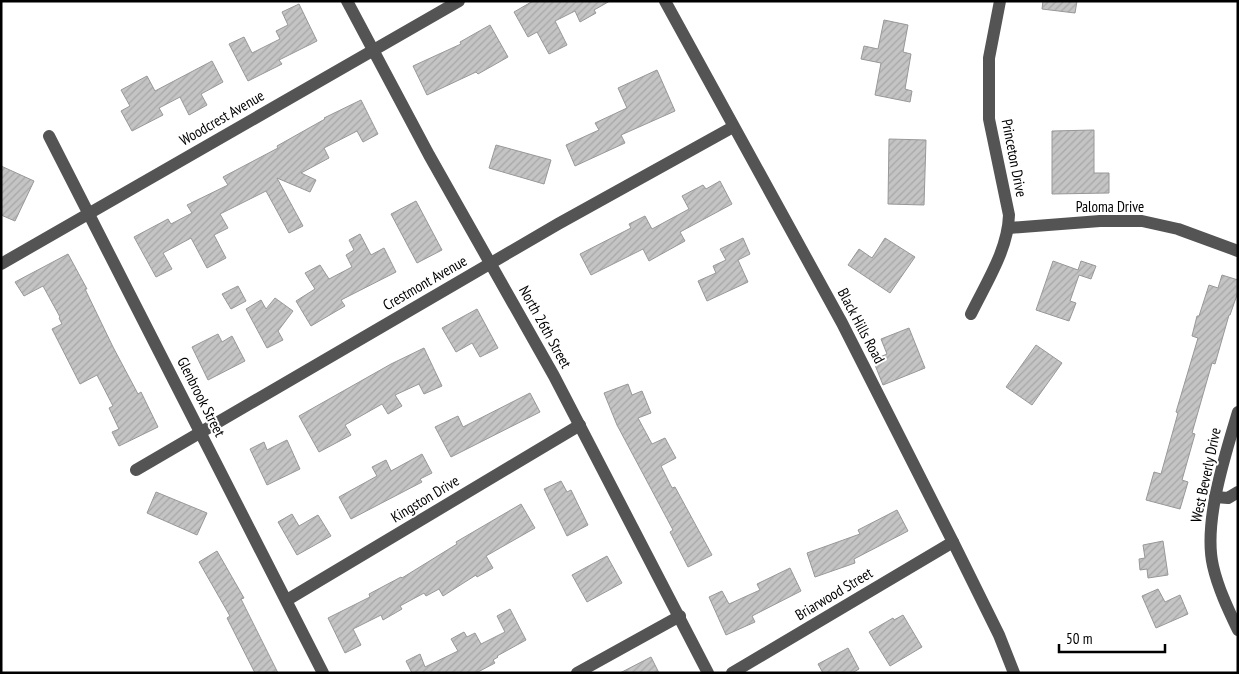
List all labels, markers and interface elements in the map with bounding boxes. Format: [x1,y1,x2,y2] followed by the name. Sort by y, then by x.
[176,86,267,149] street label: Woodcrest Avenue
[998,117,1031,199] street label: Princeton Drive
[1076,197,1144,216] street label: Paloma Drive
[379,251,470,314] street label: Crestmont Avenue
[515,282,576,371] street label: North 26th Street
[834,285,889,367] street label: Black Hills Road
[173,354,230,440] street label: Glenbrook Street
[1186,426,1225,524] street label: West Beverly Drive
[387,471,462,526] street label: Kingston Drive
[792,563,876,624] street label: Briarwood Street
[1059,622,1165,654] scale bar
[1066,629,1092,648] text: 50 m

